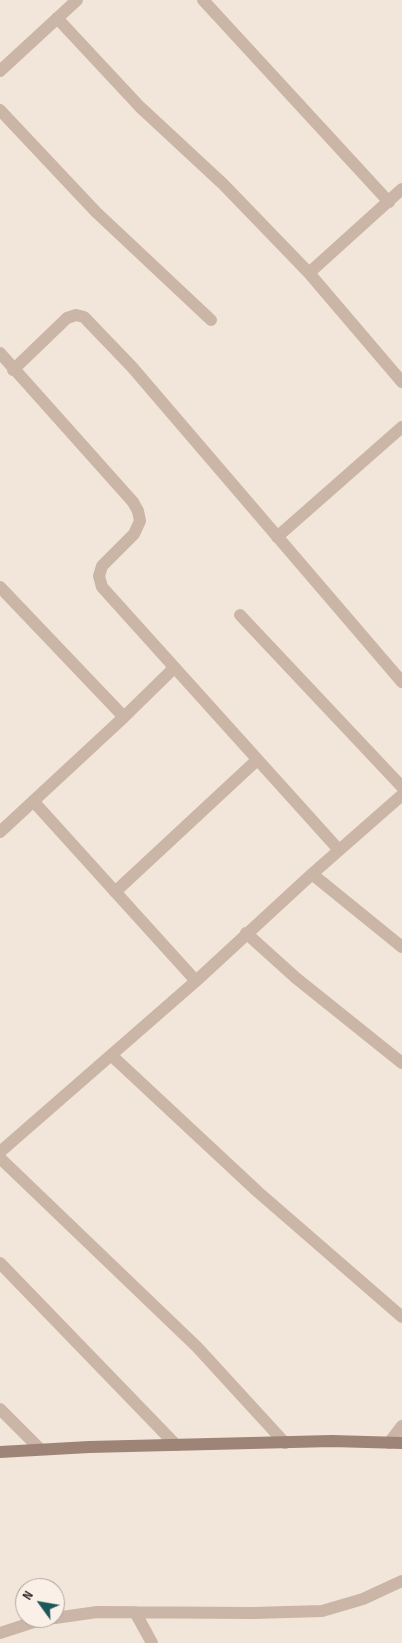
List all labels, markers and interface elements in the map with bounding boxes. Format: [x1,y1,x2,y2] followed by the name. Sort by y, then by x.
[15,1578,65,1628] north arrow
[19,1588,37,1603] text: N

